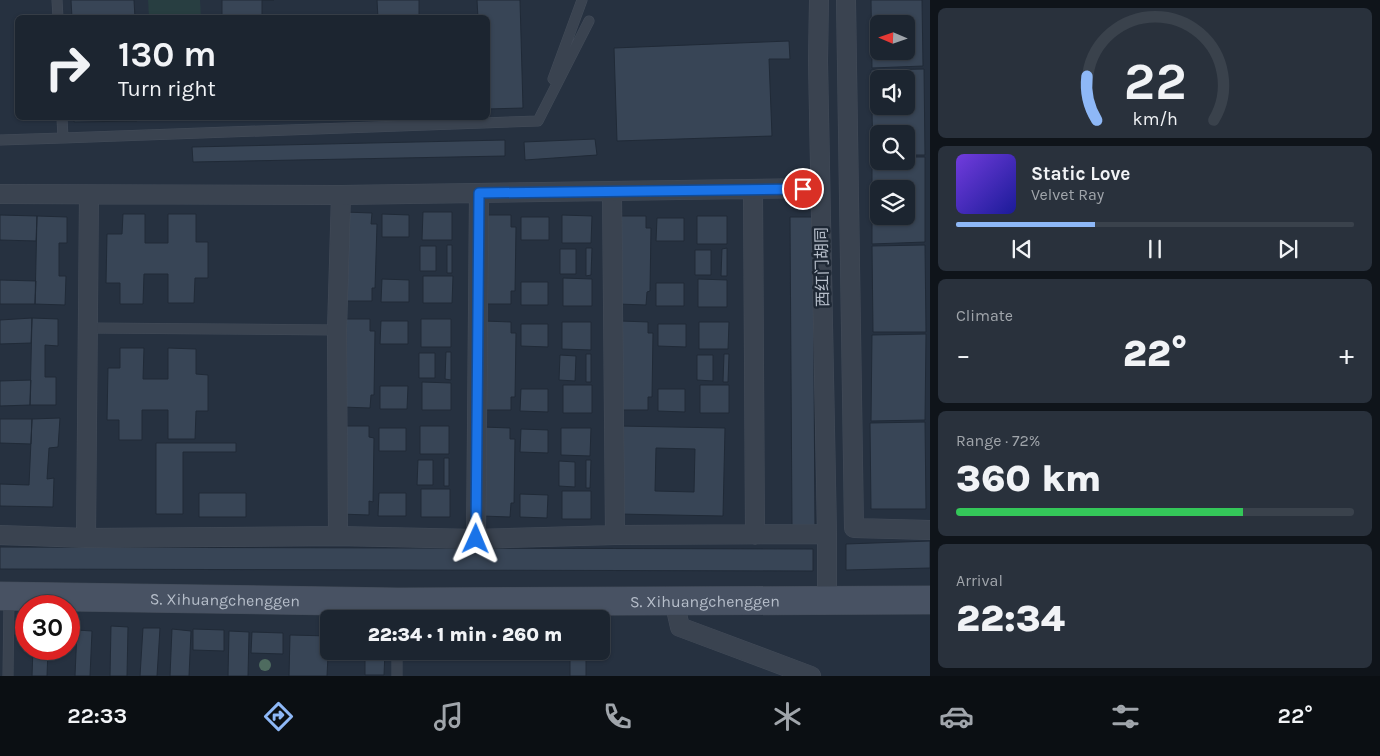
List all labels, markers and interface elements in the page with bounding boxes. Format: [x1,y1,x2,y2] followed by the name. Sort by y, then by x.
[870,15,915,60] north arrow
[870,15,915,225] map controls
[118,34,216,75] text: 130 m
[35,35,100,100] icon: right
[1124,51,1186,112] text: 22
[870,70,915,115] button: sound
[118,76,216,102] text: Turn right
[1132,109,1178,130] text: km/h
[870,125,915,170] button: search
[1031,163,1130,185] text: Static Love
[782,168,824,210] pin
[789,175,817,203] icon: arrive
[870,180,915,225] button: layers
[1031,185,1104,204] text: Velvet Ray
[812,227,832,307] street label: 西红门胡同
[1008,235,1036,263] icon: previous
[1141,235,1169,263] icon: pause
[1274,235,1302,263] icon: next
[956,306,1013,325] text: Climate
[1123,331,1187,376] text: 22°
[956,338,971,371] text: −
[1339,338,1354,371] text: +
[956,431,1040,450] text: Range · 72%
[956,456,1101,501] text: 360 km
[449,512,501,564] position arrow
[956,571,1003,590] text: Arrival
[150,589,300,610] street label: S. Xihuangchenggen
[630,591,780,611] street label: S. Xihuangchenggen
[15,595,80,660] speed limit sign: 30
[956,596,1065,641] text: 22:34
[368,624,562,646] text: 22:34 · 1 min · 260 m
[261,699,296,734] icon: directions
[431,699,466,734] icon: music
[600,699,635,734] icon: phone
[770,699,805,734] icon: climate
[939,699,974,734] icon: car
[1108,699,1143,734] icon: filters
[67,703,127,729] text: 22:33
[1278,703,1313,729] text: 22°

